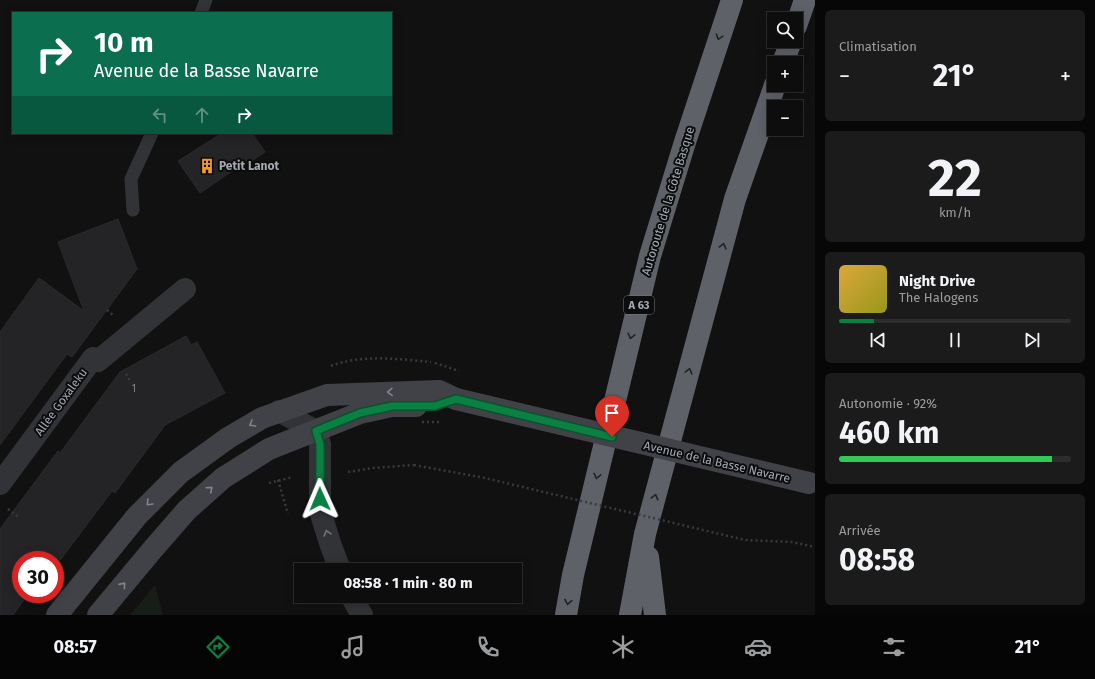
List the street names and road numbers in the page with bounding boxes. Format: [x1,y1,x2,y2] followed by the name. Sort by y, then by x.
[639,125,697,277] street label: Autoroute de la Côte Basque
[624,296,654,314] road number: A 63
[32,366,90,438] street label: Allée Goxaleku
[642,438,792,486] street label: Avenue de la Basse Navarre

